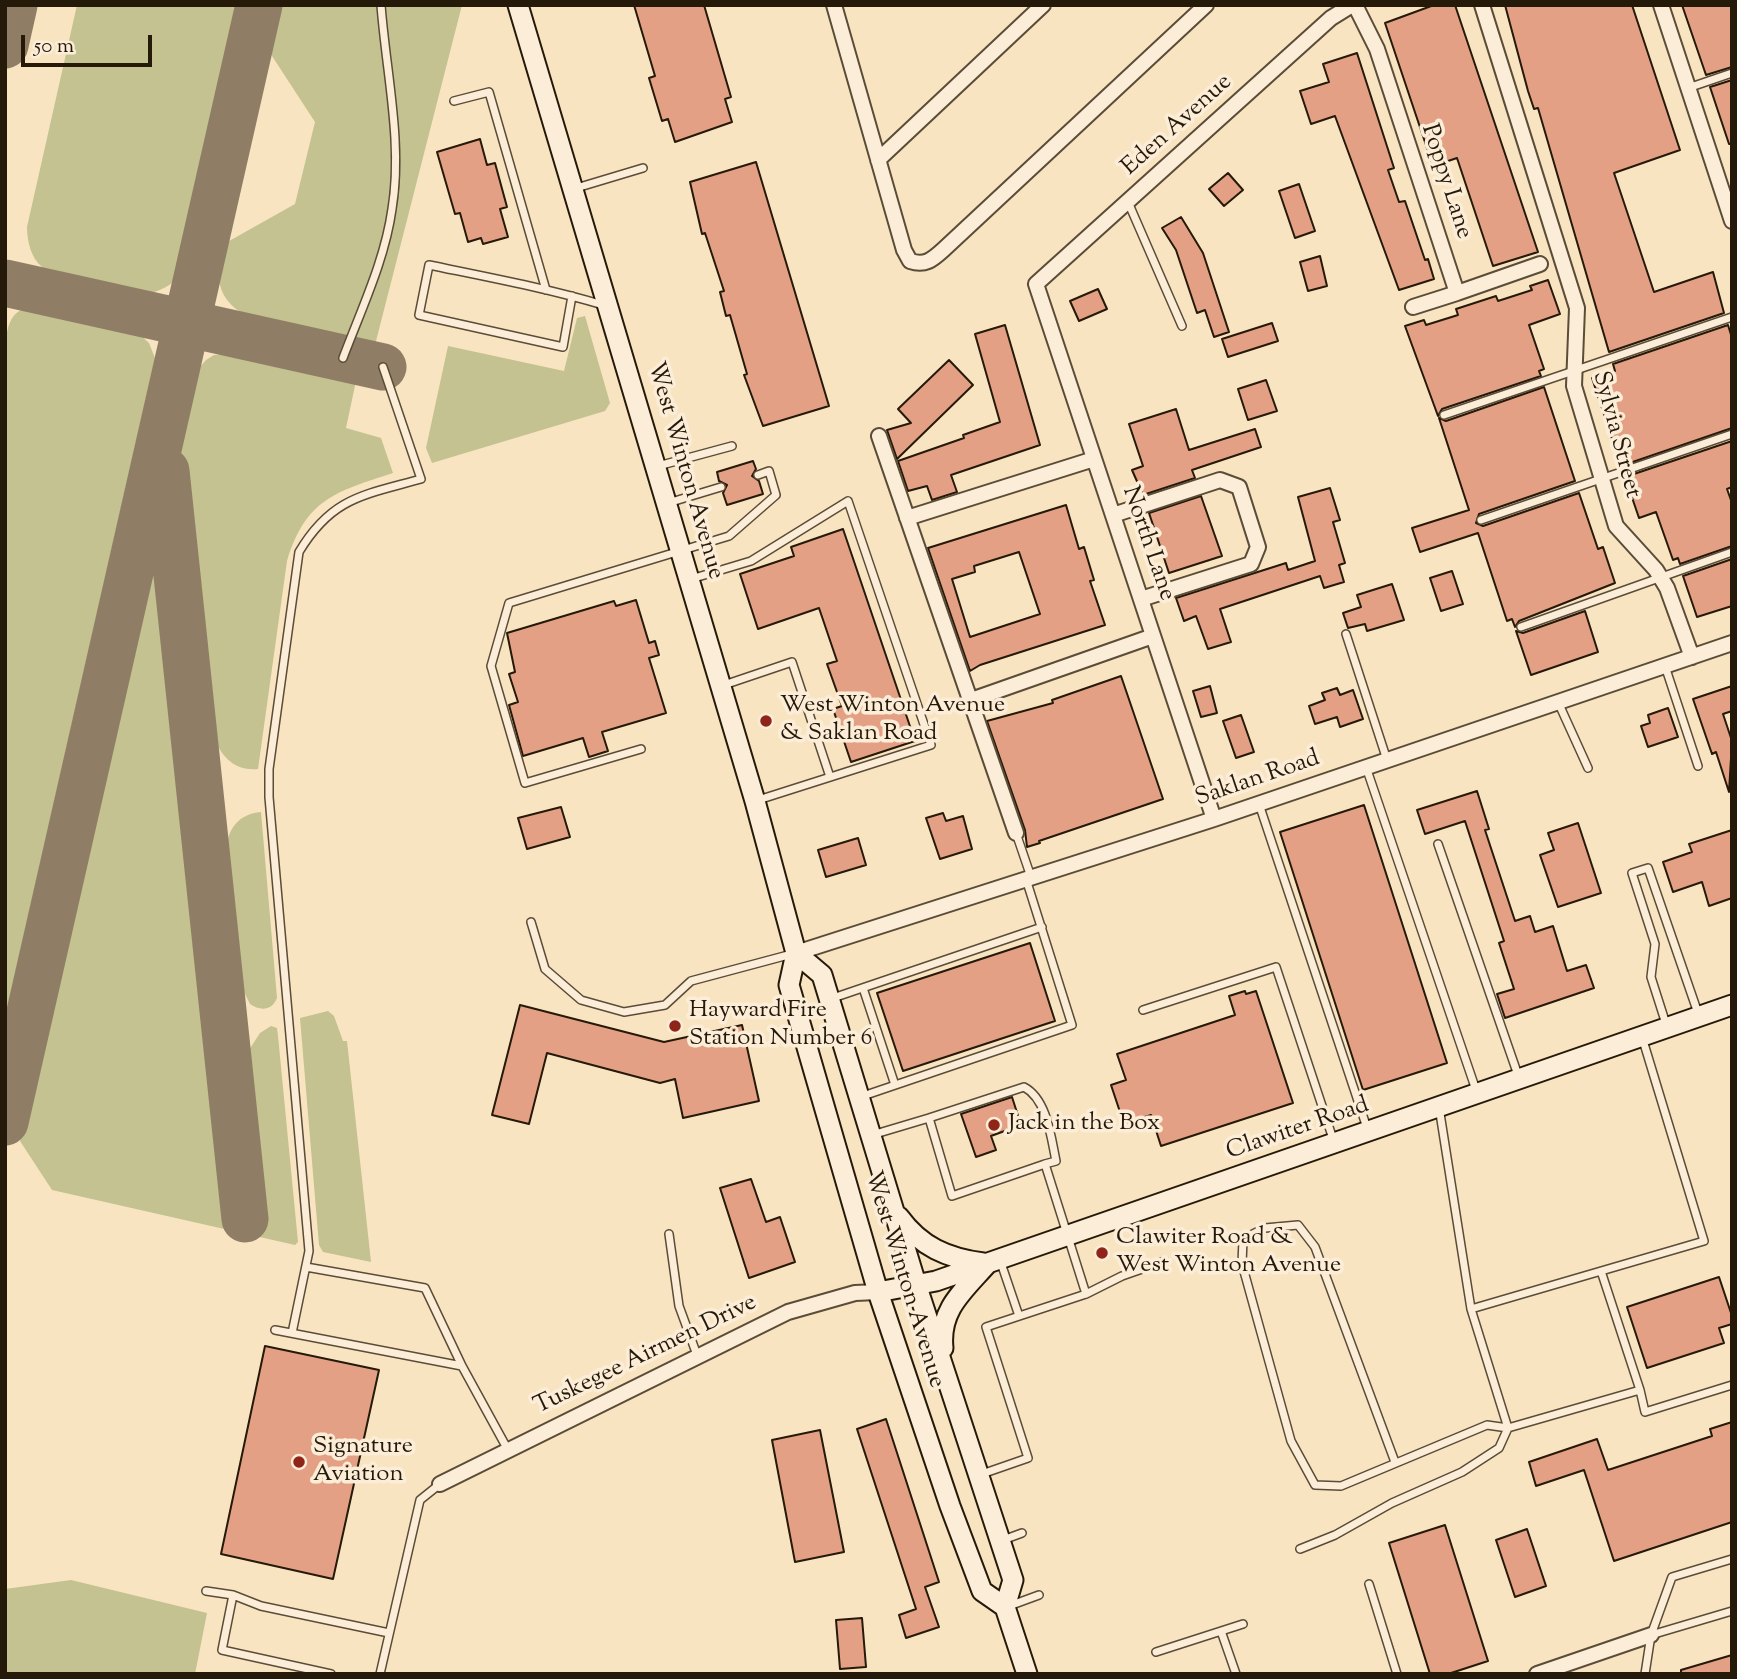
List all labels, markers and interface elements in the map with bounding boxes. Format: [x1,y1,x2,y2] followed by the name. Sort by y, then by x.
[24,21,156,65] scale bar
[34,32,74,62] text: 50 m
[1117,69,1239,183] street label: Eden Avenue
[1413,121,1477,243] street label: Poppy Lane
[639,359,729,583] street label: West Winton Avenue
[1584,368,1646,502] street label: Sylvia Street
[1114,483,1180,605] street label: North Lane
[780,693,1005,749] place label: West Winton Avenue & Saklan Road
[758,713,774,729] marker: West Winton Avenue & Saklan Road
[1192,745,1324,815] street label: Saklan Road
[689,998,872,1054] place label: Hayward Fire Station Number 6
[667,1018,683,1034] marker: Hayward Fire Station Number 6
[1223,1092,1373,1168] street label: Clawiter Road
[1008,1111,1160,1139] place label: Jack in the Box
[986,1117,1002,1133] marker: Jack in the Box
[856,1168,950,1392] street label: West Winton Avenue
[1116,1225,1341,1281] place label: Clawiter Road & West Winton Avenue
[1094,1245,1110,1261] marker: Clawiter Road & West Winton Avenue
[530,1290,762,1422] street label: Tuskegee Airmen Drive
[313,1434,413,1490] place label: Signature Aviation
[291,1454,307,1470] marker: Signature Aviation

